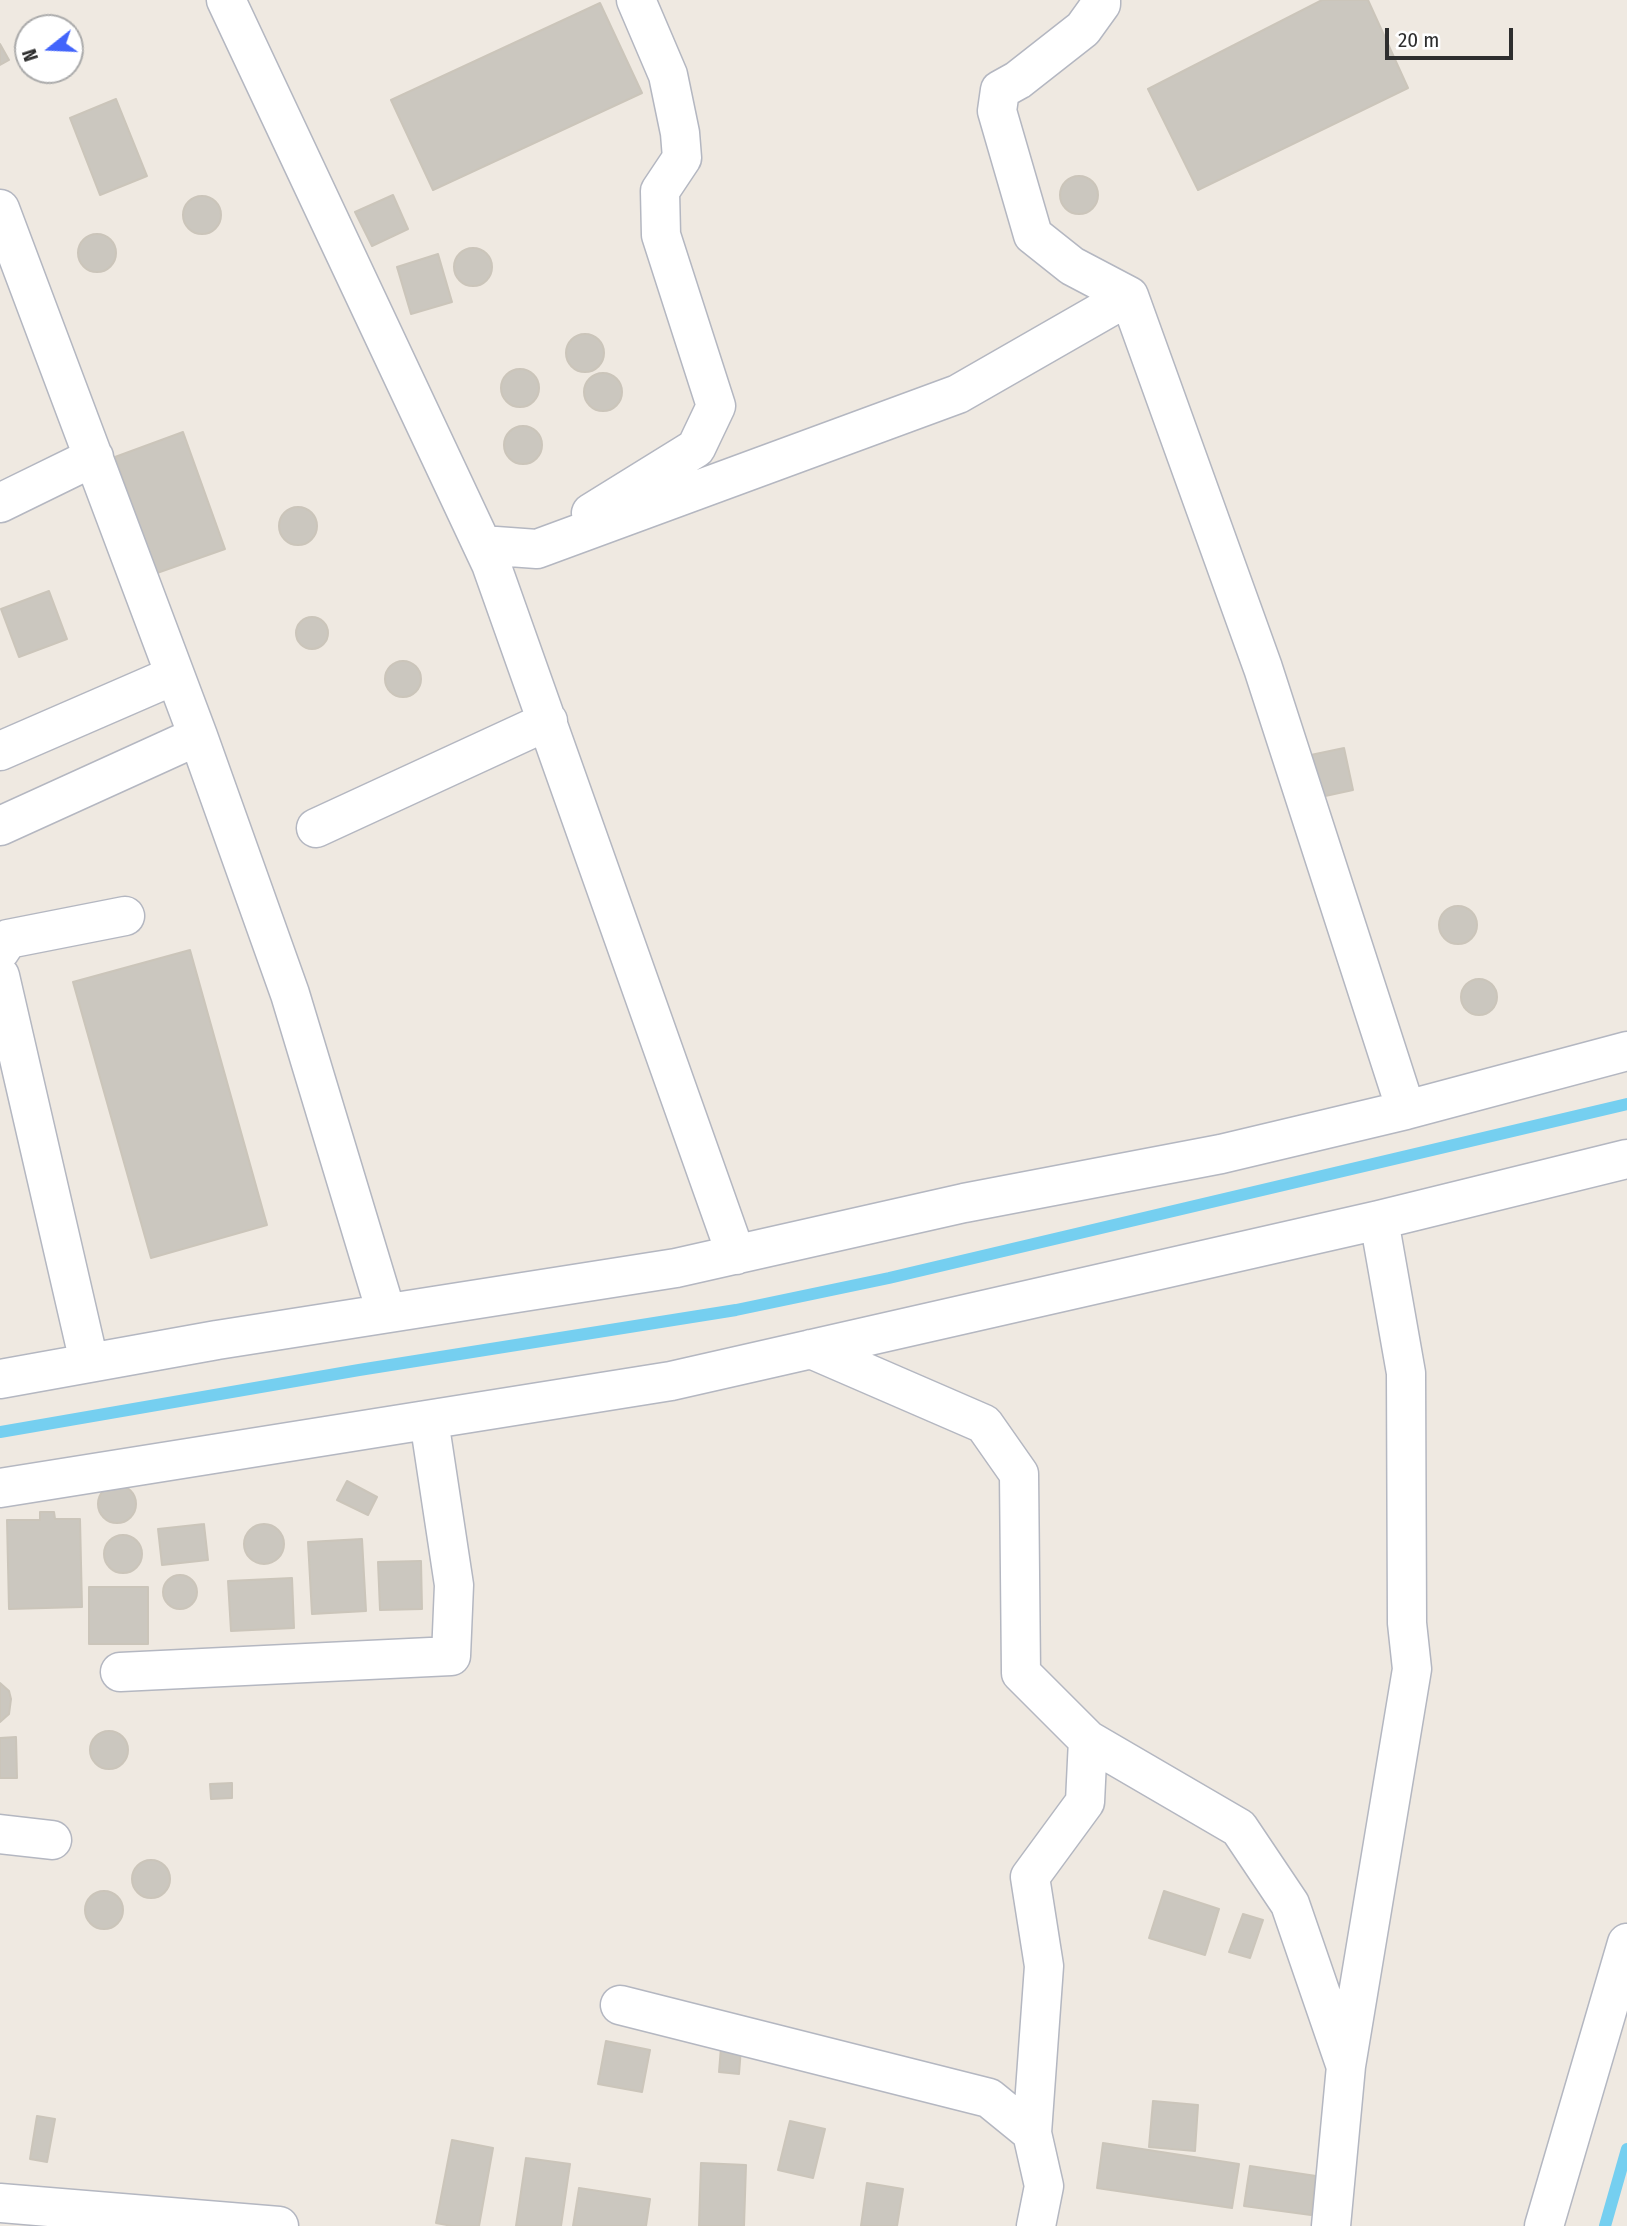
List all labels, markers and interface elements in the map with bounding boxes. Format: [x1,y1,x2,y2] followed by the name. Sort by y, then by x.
[14,14,84,84] north arrow
[1389,14,1517,58] scale bar
[1398,27,1439,53] text: 20 m
[18,46,43,64] text: N

